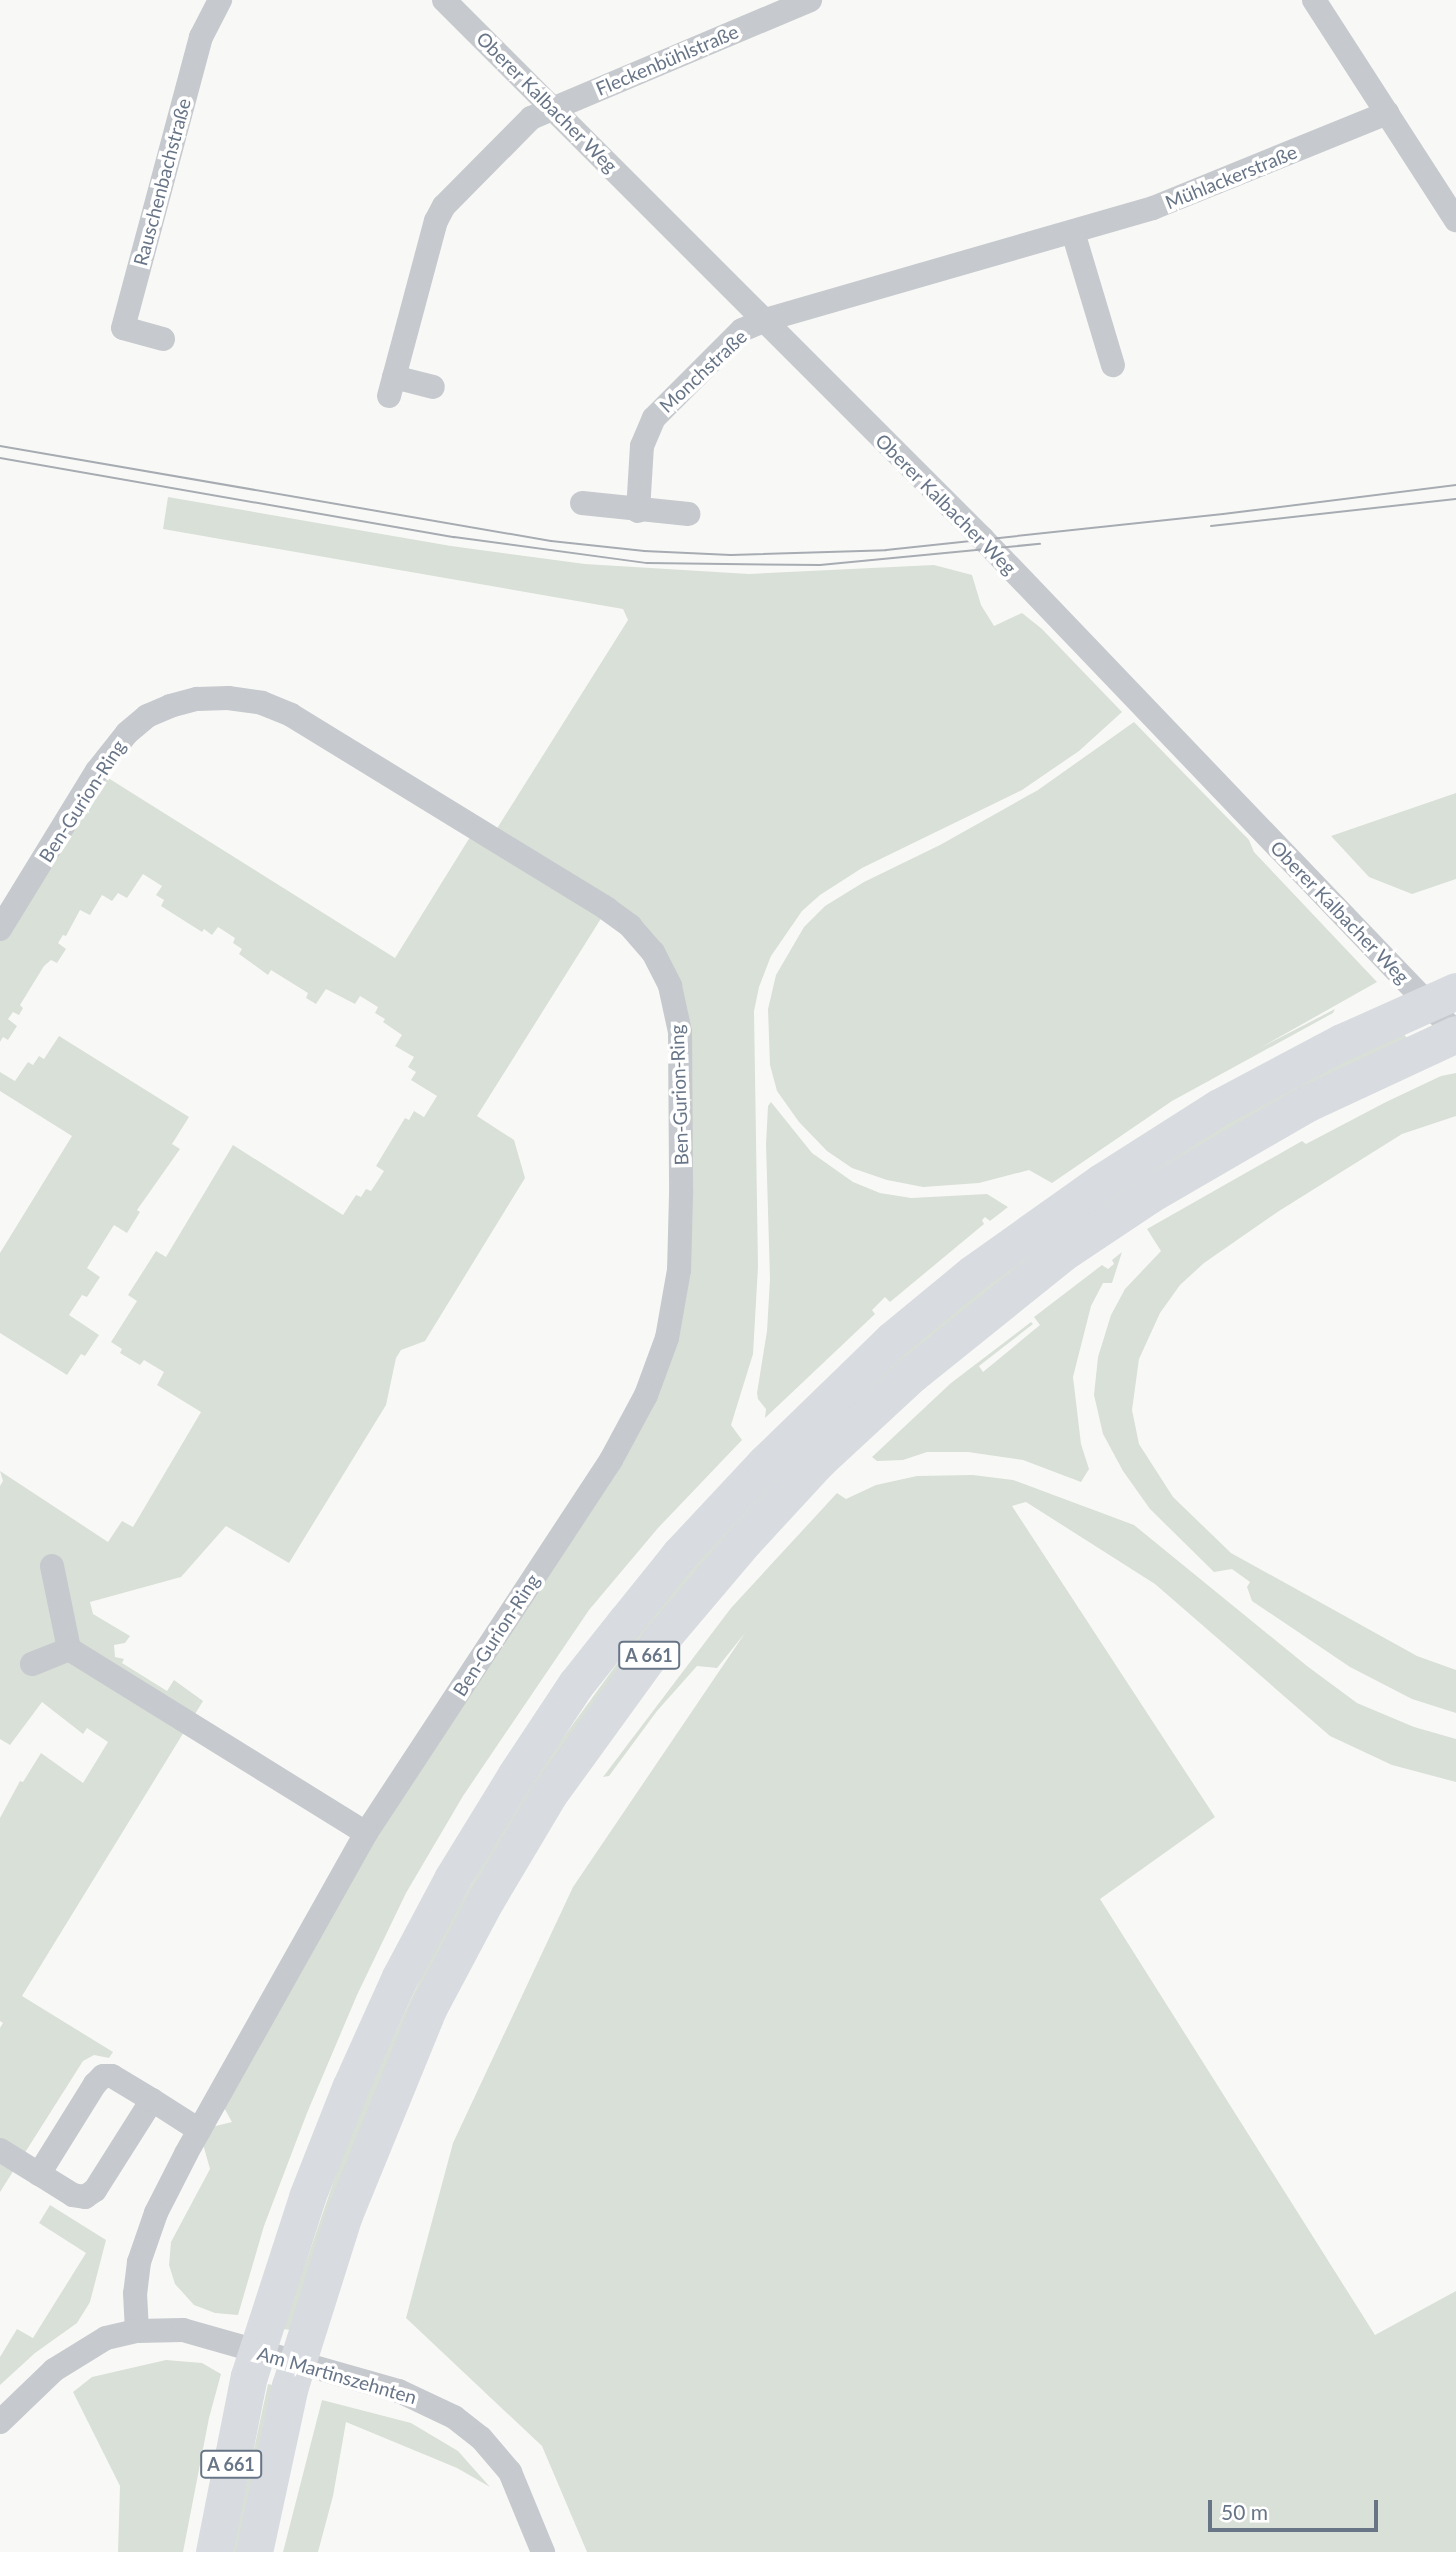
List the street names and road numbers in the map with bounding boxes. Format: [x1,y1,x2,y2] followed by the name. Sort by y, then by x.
[592,20,742,100] street label: Fleckenbühlstraße
[472,27,622,177] street label: Oberer Kalbacher Weg
[129,96,195,268] street label: Rauschenbachstraße
[1162,140,1300,214] street label: Mühlackerstraße
[655,325,751,417] street label: Monchstraße
[871,429,1021,579] street label: Oberer Kalbacher Weg
[34,736,130,866] street label: Ben-Gurion-Ring
[1266,836,1414,988] street label: Oberer Kalbacher Weg
[665,1024,693,1166] street label: Ben-Gurion-Ring
[448,1570,544,1700] street label: Ben-Gurion-Ring
[618,1640,680,1670] road number: A 661
[255,2341,419,2409] street label: Am Martinszehnten
[200,2450,262,2478] road number: A 661

